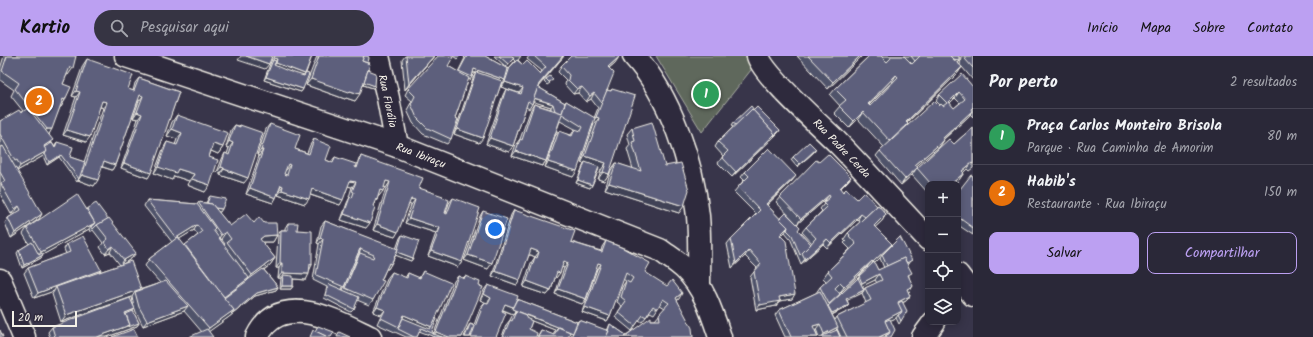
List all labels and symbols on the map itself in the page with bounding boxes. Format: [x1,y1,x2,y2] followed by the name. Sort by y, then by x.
[373,73,401,130] street label: Rua Florália
[693,79,719,109] pin: 1
[26,86,52,116] pin: 2
[808,115,874,183] street label: Rua Padre Cerda
[393,138,449,174] street label: Rua Ibiraçu
[485,219,505,239] your location
[12,309,77,328] scale bar

